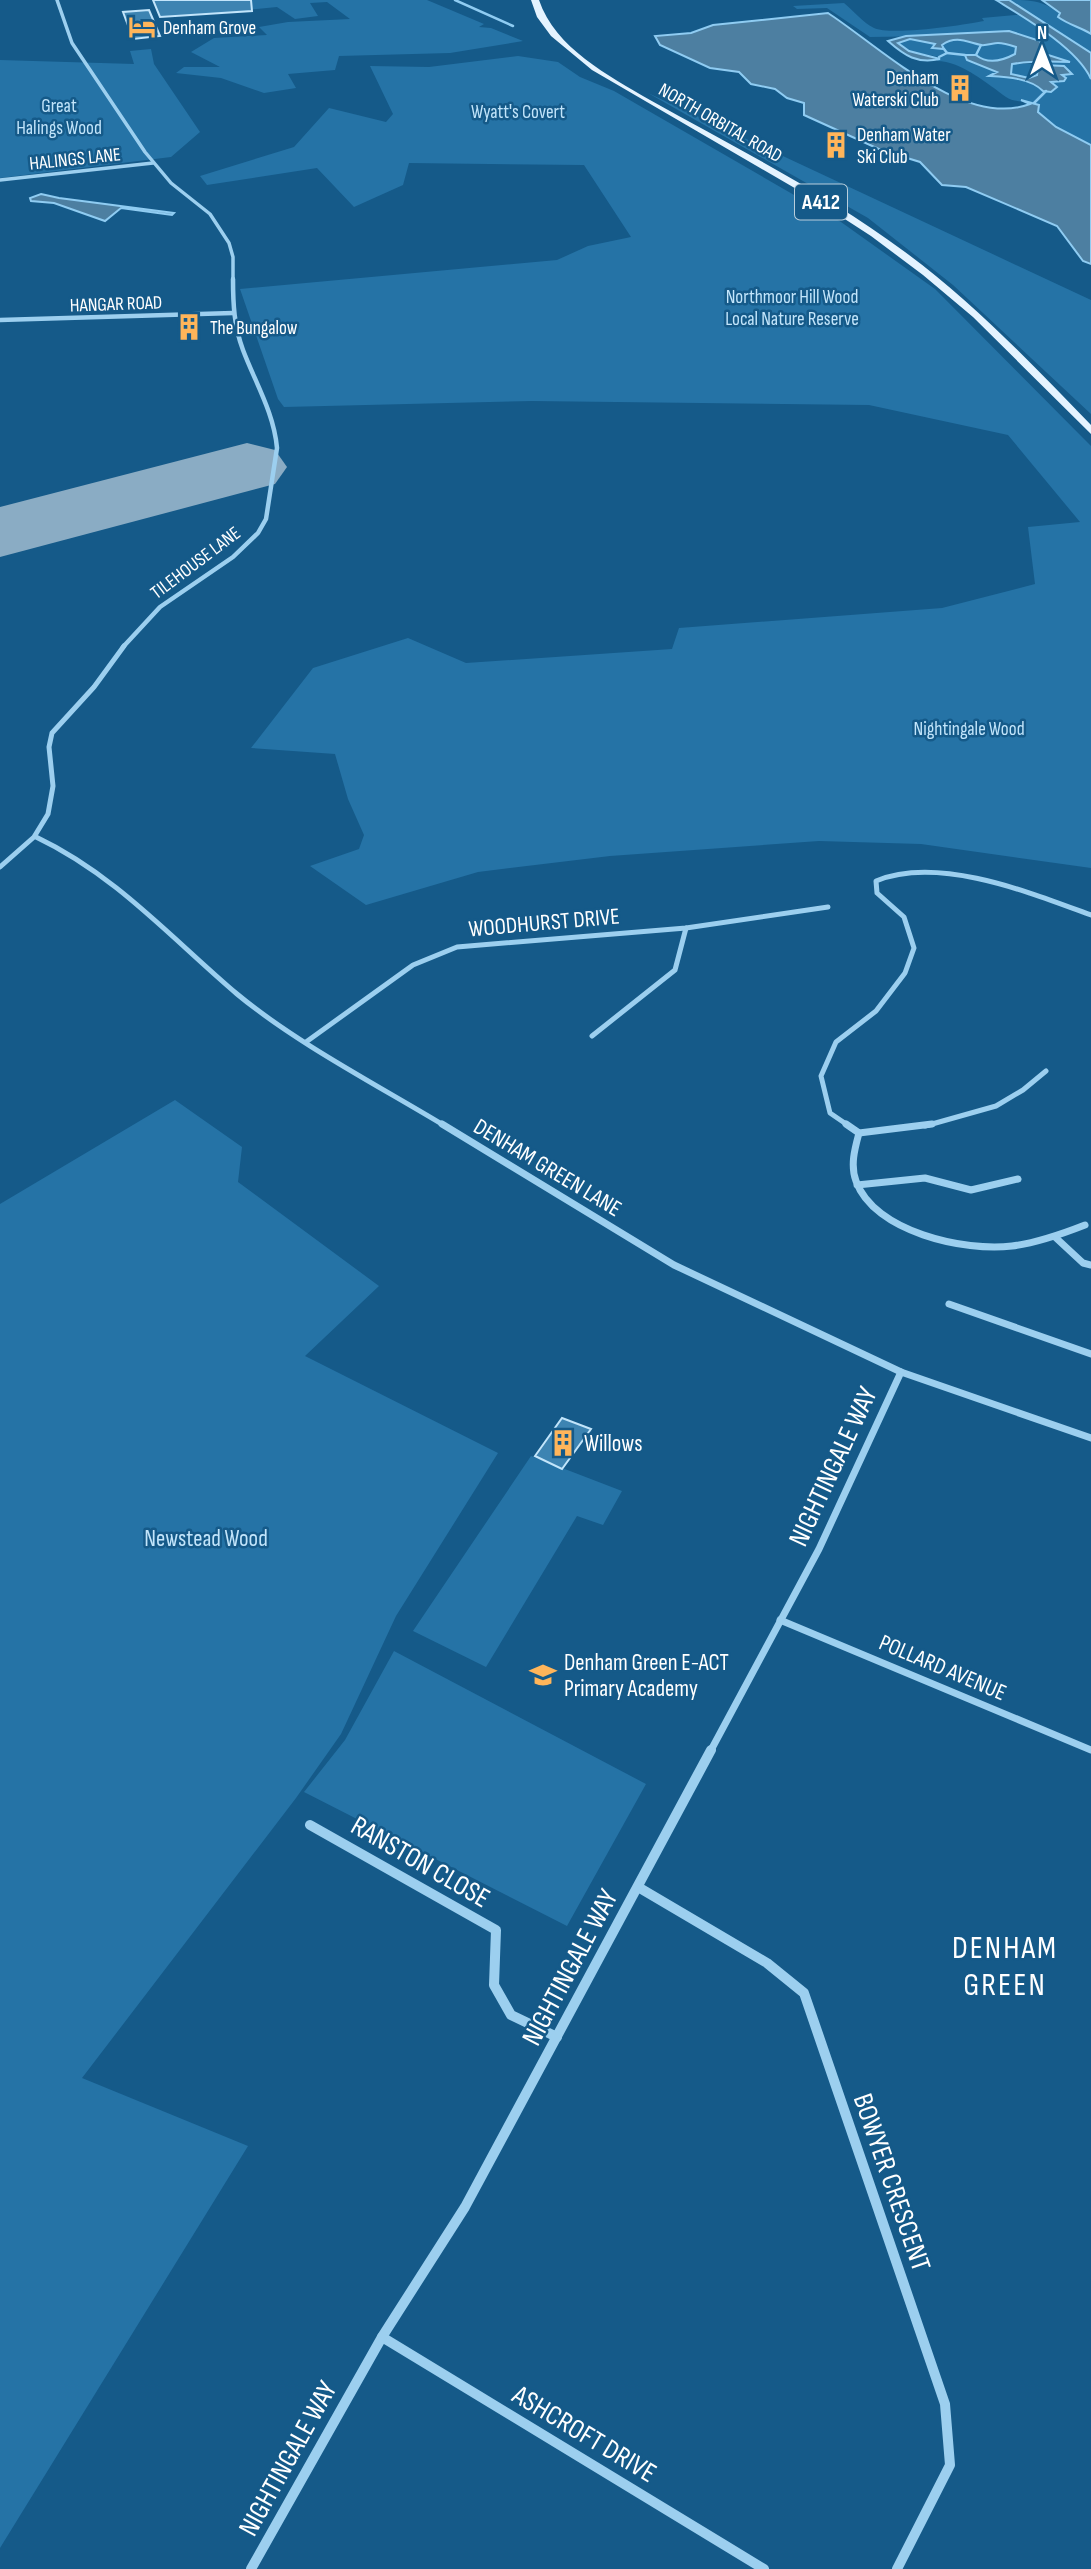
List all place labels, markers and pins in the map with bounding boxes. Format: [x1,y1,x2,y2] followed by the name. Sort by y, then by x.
[127,12,157,42] hotel icon: Denham Grove
[163,17,256,40] place label: Denham Grove
[852,67,939,112] place label: Denham Waterski Club
[945,73,975,103] building icon: Denham Waterski Club
[857,124,951,169] place label: Denham Water Ski Club
[821,130,851,160] building icon: Denham Water Ski Club
[174,312,204,342] building icon: The Bungalow
[210,317,298,340] place label: The Bungalow
[548,1428,578,1458] building icon: Willows
[584,1430,642,1458] place label: Willows
[564,1649,729,1703] place label: Denham Green E-ACT Primary Academy
[528,1660,558,1690] school or university icon: Denham Green E-ACT Primary Academy

